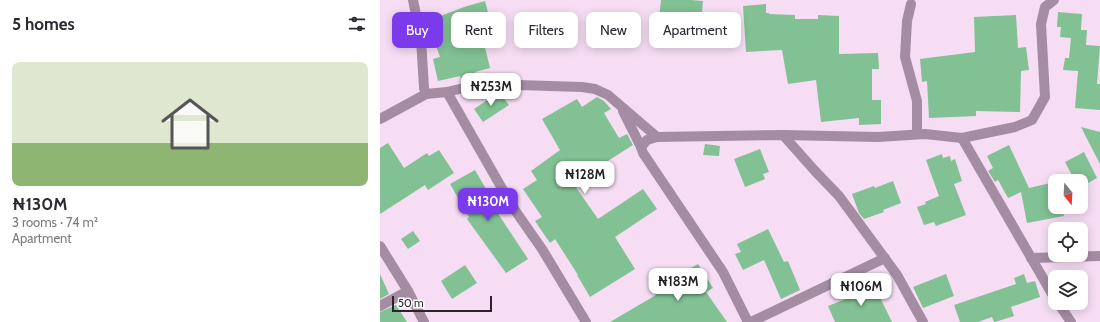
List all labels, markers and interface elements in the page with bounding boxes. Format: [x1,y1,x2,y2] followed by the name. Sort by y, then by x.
[392,12,443,48] chip: Buy
[451,12,506,48] chip: Rent
[514,12,578,48] chip: Filters
[586,12,641,48] chip: New
[649,12,741,48] chip: Apartment
[346,13,368,35] icon: filters
[12,14,75,34] text: 5 homes
[463,73,519,107] pin: ₦253M
[470,78,512,94] text: ₦253M
[154,88,226,160] icon: home
[557,161,613,195] pin: ₦128M
[565,166,605,182] text: ₦128M
[1048,174,1088,214] north arrow
[1048,174,1088,310] map controls
[460,188,516,222] pin: ₦130M
[467,193,509,209] text: ₦130M
[12,194,67,214] text: ₦130M
[12,214,98,230] text: 3 rooms · 74 m²
[1048,222,1088,262] button: locate
[12,230,72,246] text: Apartment
[650,268,706,302] pin: ₦183M
[1048,270,1088,310] button: layers
[658,273,698,289] text: ₦183M
[833,273,889,307] pin: ₦106M
[840,278,882,294] text: ₦106M
[392,294,492,313] scale bar
[398,296,424,310] text: 50 m

